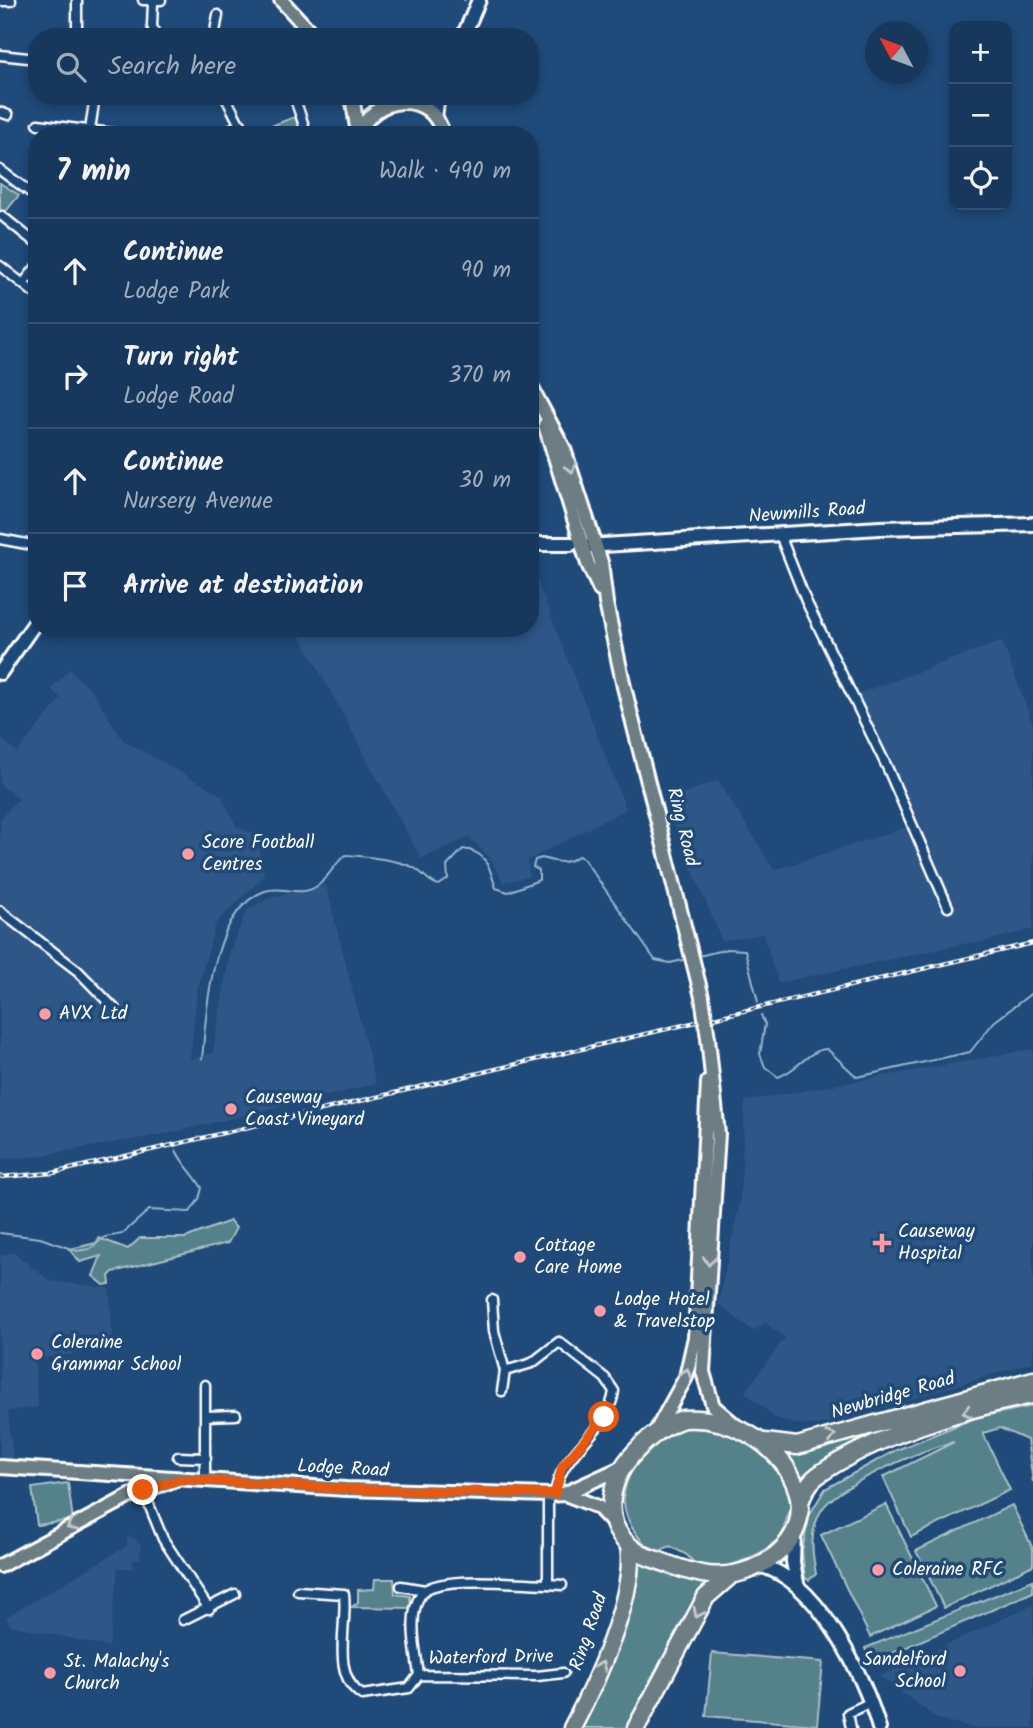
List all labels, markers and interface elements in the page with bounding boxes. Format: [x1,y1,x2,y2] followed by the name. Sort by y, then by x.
[865,21,928,84] north arrow
[949,21,1012,210] map controls
[949,21,1012,84] button: +
[28,28,539,105] search box
[108,46,236,88] text: Search here
[52,48,90,86] icon: search
[949,84,1012,147] button: −
[949,147,1012,210] button: locate
[56,148,131,196] text: 7 min
[379,154,511,190] text: Walk · 490 m
[123,232,224,274] text: Continue
[56,252,94,290] icon: ahead
[461,253,511,289] text: 90 m
[123,274,230,310] text: Lodge Park
[123,337,239,379] text: Turn right
[56,357,94,395] icon: right
[448,358,511,394] text: 370 m
[123,379,234,415] text: Lodge Road
[123,442,224,484] text: Continue
[56,462,94,500] icon: ahead
[563,462,577,474] one-way arrow
[459,463,511,499] text: 30 m
[123,484,273,520] text: Nursery Avenue
[748,494,867,532] street label: Newmills Road
[123,565,363,607] text: Arrive at destination
[56,567,94,605] icon: arrive
[658,784,706,870] street label: Ring Road
[202,828,315,880] place label: Score Football Centres
[180,846,196,862] marker: Score Football Centres
[59,999,128,1029] place label: AVX Ltd
[37,1006,53,1022] marker: AVX Ltd
[245,1083,364,1135] place label: Causeway Coast Vineyard
[223,1101,239,1117] marker: Causeway Coast Vineyard
[898,1217,976,1269] place label: Causeway Hospital
[534,1231,622,1283] place label: Cottage Care Home
[872,1233,892,1253] marker: Causeway Hospital
[512,1249,528,1265] marker: Cottage Care Home
[702,1256,717,1267] one-way arrow
[614,1285,715,1337] place label: Lodge Hotel & Travelstop
[592,1303,608,1319] marker: Lodge Hotel & Travelstop
[51,1328,182,1380] place label: Coleraine Grammar School
[29,1346,45,1362] marker: Coleraine Grammar School
[827,1364,959,1428] street label: Newbridge Road
[678,1367,692,1379] one-way arrow
[588,1401,619,1432] route start
[961,1403,973,1418] one-way arrow
[825,1429,837,1444] one-way arrow
[296,1452,390,1486] street label: Lodge Road
[127,1474,158,1505] route end
[66,1518,78,1531] one-way arrow
[892,1555,1004,1585] place label: Coleraine RFC
[870,1562,886,1578] marker: Coleraine RFC
[562,1589,616,1675] street label: Ring Road
[692,1606,706,1618] one-way arrow
[428,1642,554,1674] street label: Waterford Drive
[863,1645,947,1697] place label: Sandelford School
[64,1647,169,1699] place label: St. Malachy's Church
[592,1661,606,1673] one-way arrow
[952,1663,968,1679] marker: Sandelford School
[42,1665,58,1681] marker: St. Malachy's Church

